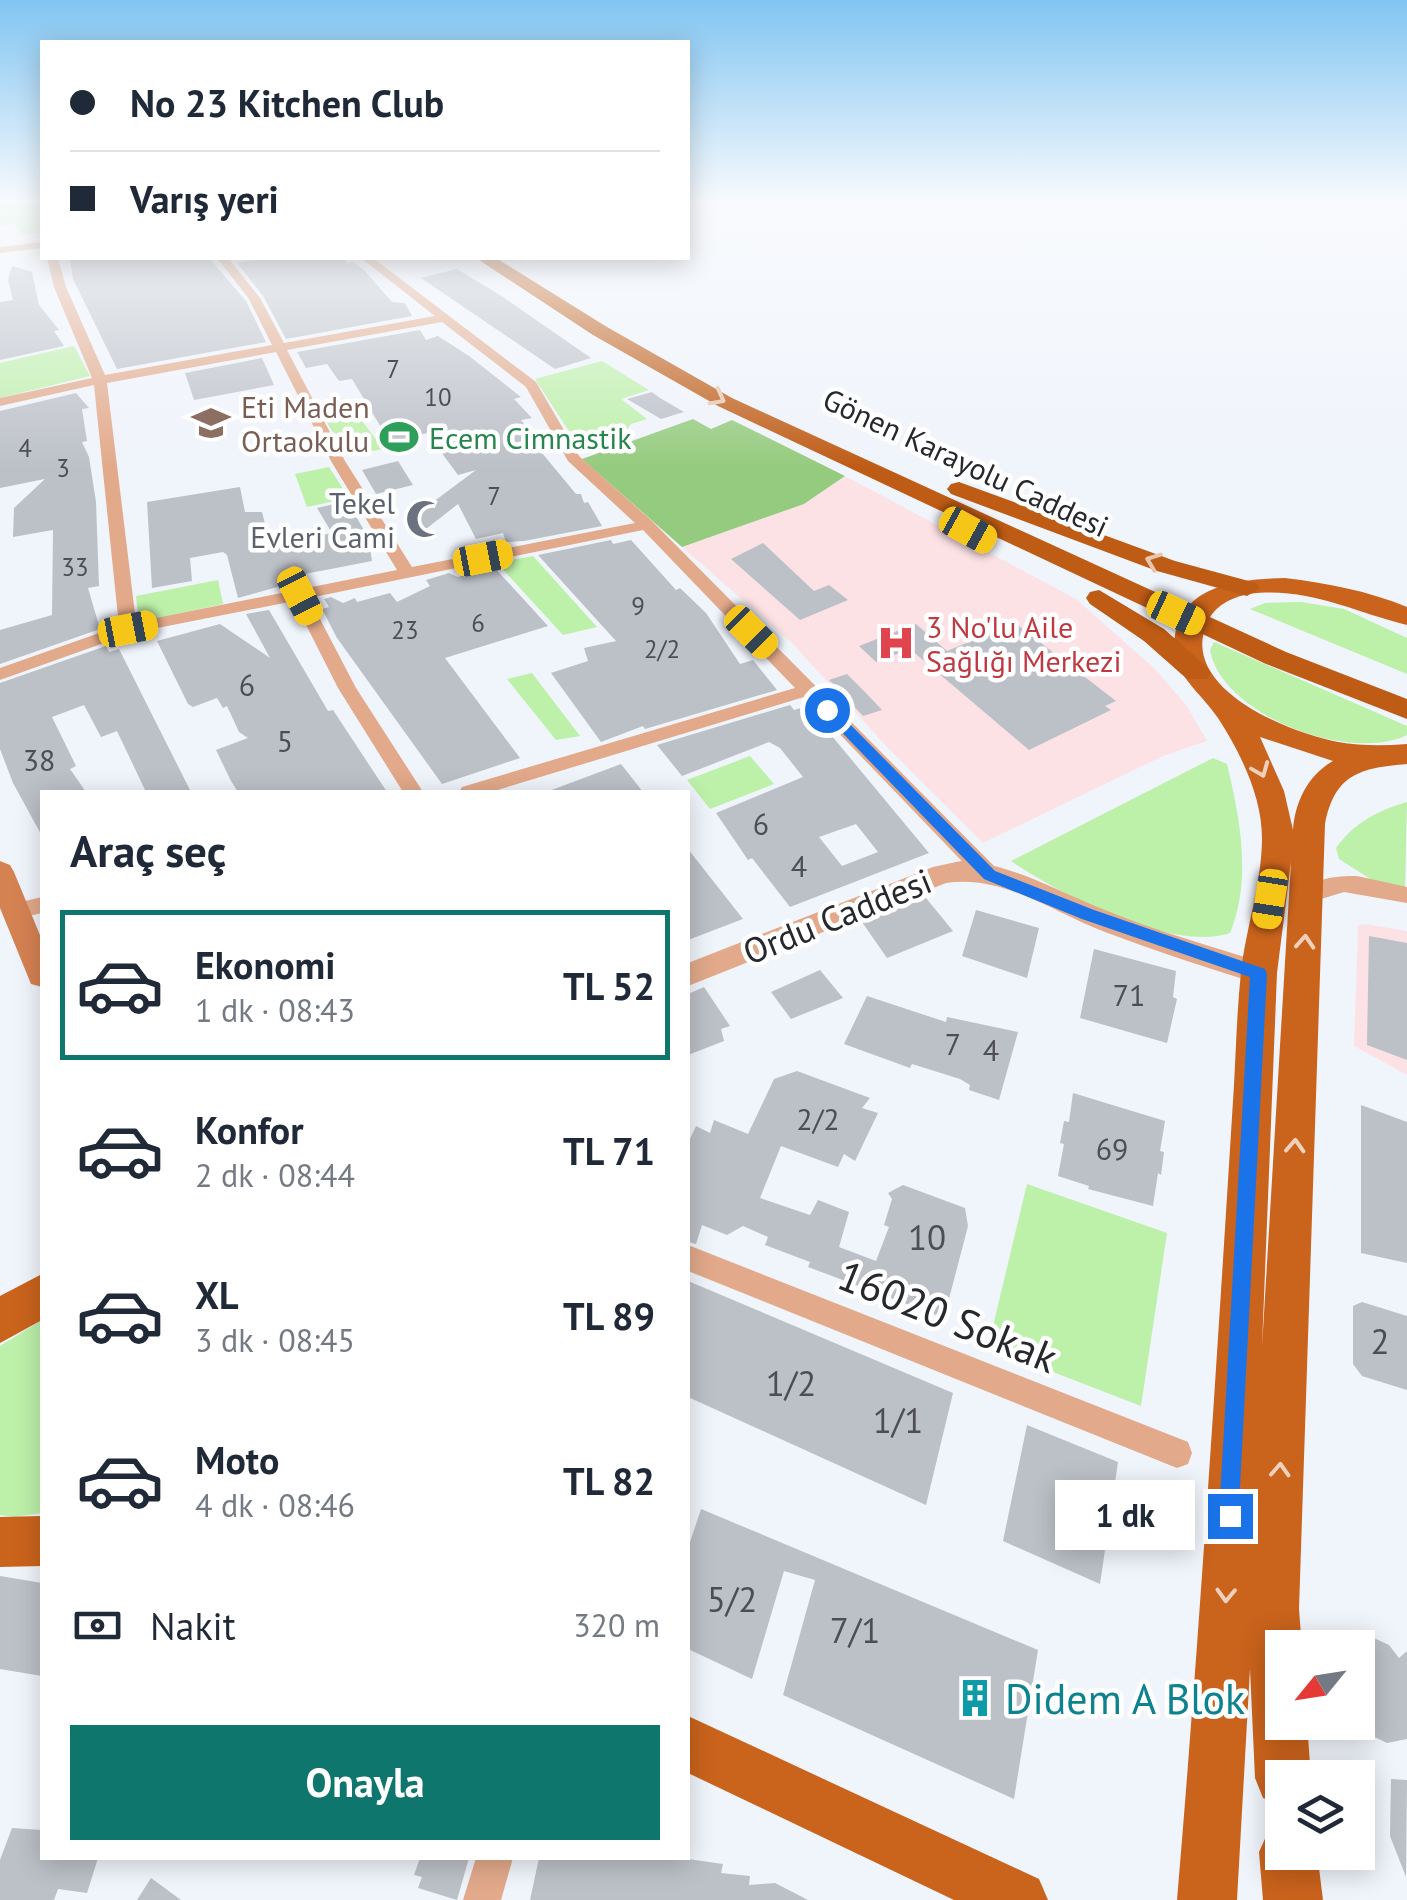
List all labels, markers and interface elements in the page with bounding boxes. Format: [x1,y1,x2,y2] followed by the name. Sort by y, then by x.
[130,78,444,127] text: No 23 Kitchen Club
[130,174,279,223] text: Varış yeri
[386,353,400,385] house number: 7
[817,379,1115,545] street label: Gönen Karayolu Caddesi
[424,381,452,413] house number: 10
[708,386,726,405] one-way arrow
[241,387,370,460] place label: Eti Maden Ortaokulu
[190,402,232,444] school or university icon: Eti Maden Ortaokulu
[378,416,420,458] sports icon: Ecem Cimnastik
[429,418,632,457] place label: Ecem Cimnastik
[18,432,32,464] house number: 4
[56,452,70,484] house number: 3
[487,480,501,512] house number: 7
[250,483,395,556] place label: Tekel Evleri Cami
[404,498,446,540] mosque icon: Tekel Evleri Cami
[934,502,1002,558] car
[451,538,515,578] car
[61,551,89,583] house number: 33
[1146,552,1163,573] one-way arrow
[273,562,327,630] car
[1142,587,1210,639] car
[631,590,645,622] house number: 9
[719,600,783,664] car
[471,607,485,639] house number: 6
[926,607,1121,680] place label: 3 No'lu Aile Sağlığı Merkezi
[96,609,160,649] car
[391,614,419,646] house number: 23
[875,622,917,664] hospital icon: 3 No'lu Aile Sağlığı Merkezi
[644,633,680,665] house number: 2/2
[239,665,255,704] house number: 6
[805,688,850,733] route start
[277,721,293,760] house number: 5
[23,740,55,779] house number: 38
[1249,760,1269,778] one-way arrow
[753,804,769,843] house number: 6
[70,821,226,879] text: Araç seç
[791,846,807,885] house number: 4
[736,857,938,975] street label: Ordu Caddesi
[1250,867,1290,931] car
[1294,933,1315,949] one-way arrow
[75,940,165,1030] icon: car
[195,940,335,989] text: Ekonomi
[563,961,655,1010] text: TL 52
[1113,975,1145,1014] house number: 71
[195,989,355,1031] text: 1 dk · 08:43
[945,1024,961,1063] house number: 7
[983,1030,999,1069] house number: 4
[796,1099,840,1138] house number: 2/2
[75,1105,165,1195] icon: car
[195,1105,304,1154] text: Konfor
[563,1126,655,1175] text: TL 71
[1096,1129,1128,1168] house number: 69
[1284,1137,1305,1153] one-way arrow
[195,1154,355,1196] text: 2 dk · 08:44
[908,1214,946,1260] house number: 10
[830,1247,1066,1385] street label: 16020 Sokak
[75,1270,165,1360] icon: car
[195,1270,239,1319] text: XL
[563,1291,655,1340] text: TL 89
[1370,1318,1390,1364] house number: 2
[195,1319,355,1361] text: 3 dk · 08:45
[766,1360,816,1406] house number: 1/2
[873,1397,923,1443] house number: 1/1
[75,1435,165,1525] icon: car
[195,1435,279,1484] text: Moto
[563,1456,655,1505] text: TL 82
[1269,1462,1290,1478] one-way arrow
[1055,1481,1195,1551] callout: 1 dk
[195,1484,355,1526] text: 4 dk · 08:46
[1095,1494,1155,1536] text: 1 dk
[1208,1494,1253,1539] route end
[707,1576,757,1622] house number: 5/2
[1216,1588,1237,1604] one-way arrow
[70,1598,125,1653] icon: cash
[150,1601,236,1650] text: Nakit
[573,1604,660,1646] text: 320 m
[830,1607,880,1653] house number: 7/1
[1265,1630,1375,1740] north arrow
[1265,1630,1375,1870] map controls
[1005,1671,1245,1726] place label: Didem A Blok
[954,1677,996,1719] building icon: Didem A Blok
[70,1725,660,1840] button: Onayla
[1265,1760,1375,1870] button: layers

